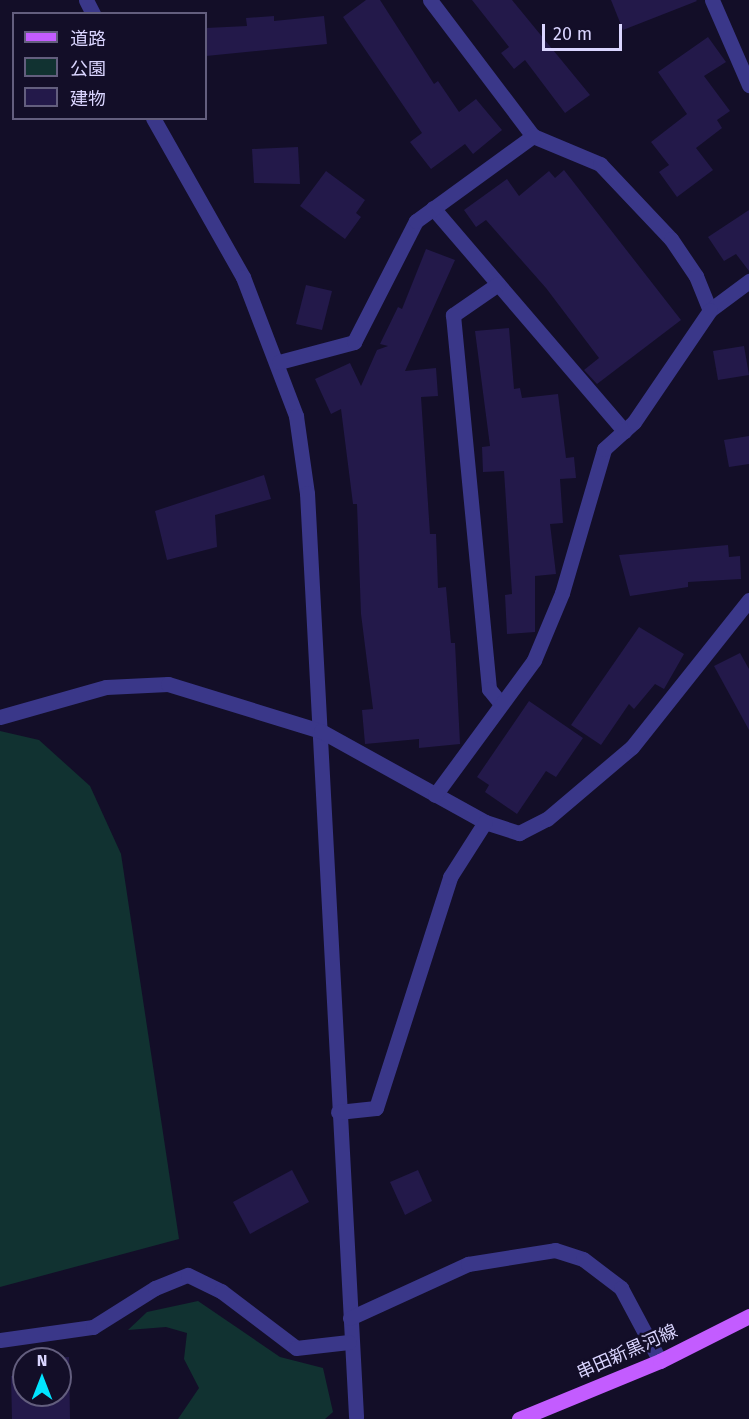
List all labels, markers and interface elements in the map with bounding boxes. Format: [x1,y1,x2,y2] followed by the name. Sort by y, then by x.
[12,12,207,120] legend
[545,12,624,50] scale bar
[553,23,592,45] text: 20 m
[70,28,106,50] text: 道路
[70,58,106,80] text: 公園
[70,88,106,110] text: 建物
[573,1320,681,1384] street label: 串田新黒河線
[12,1347,72,1407] north arrow
[37,1351,47,1370] text: N

